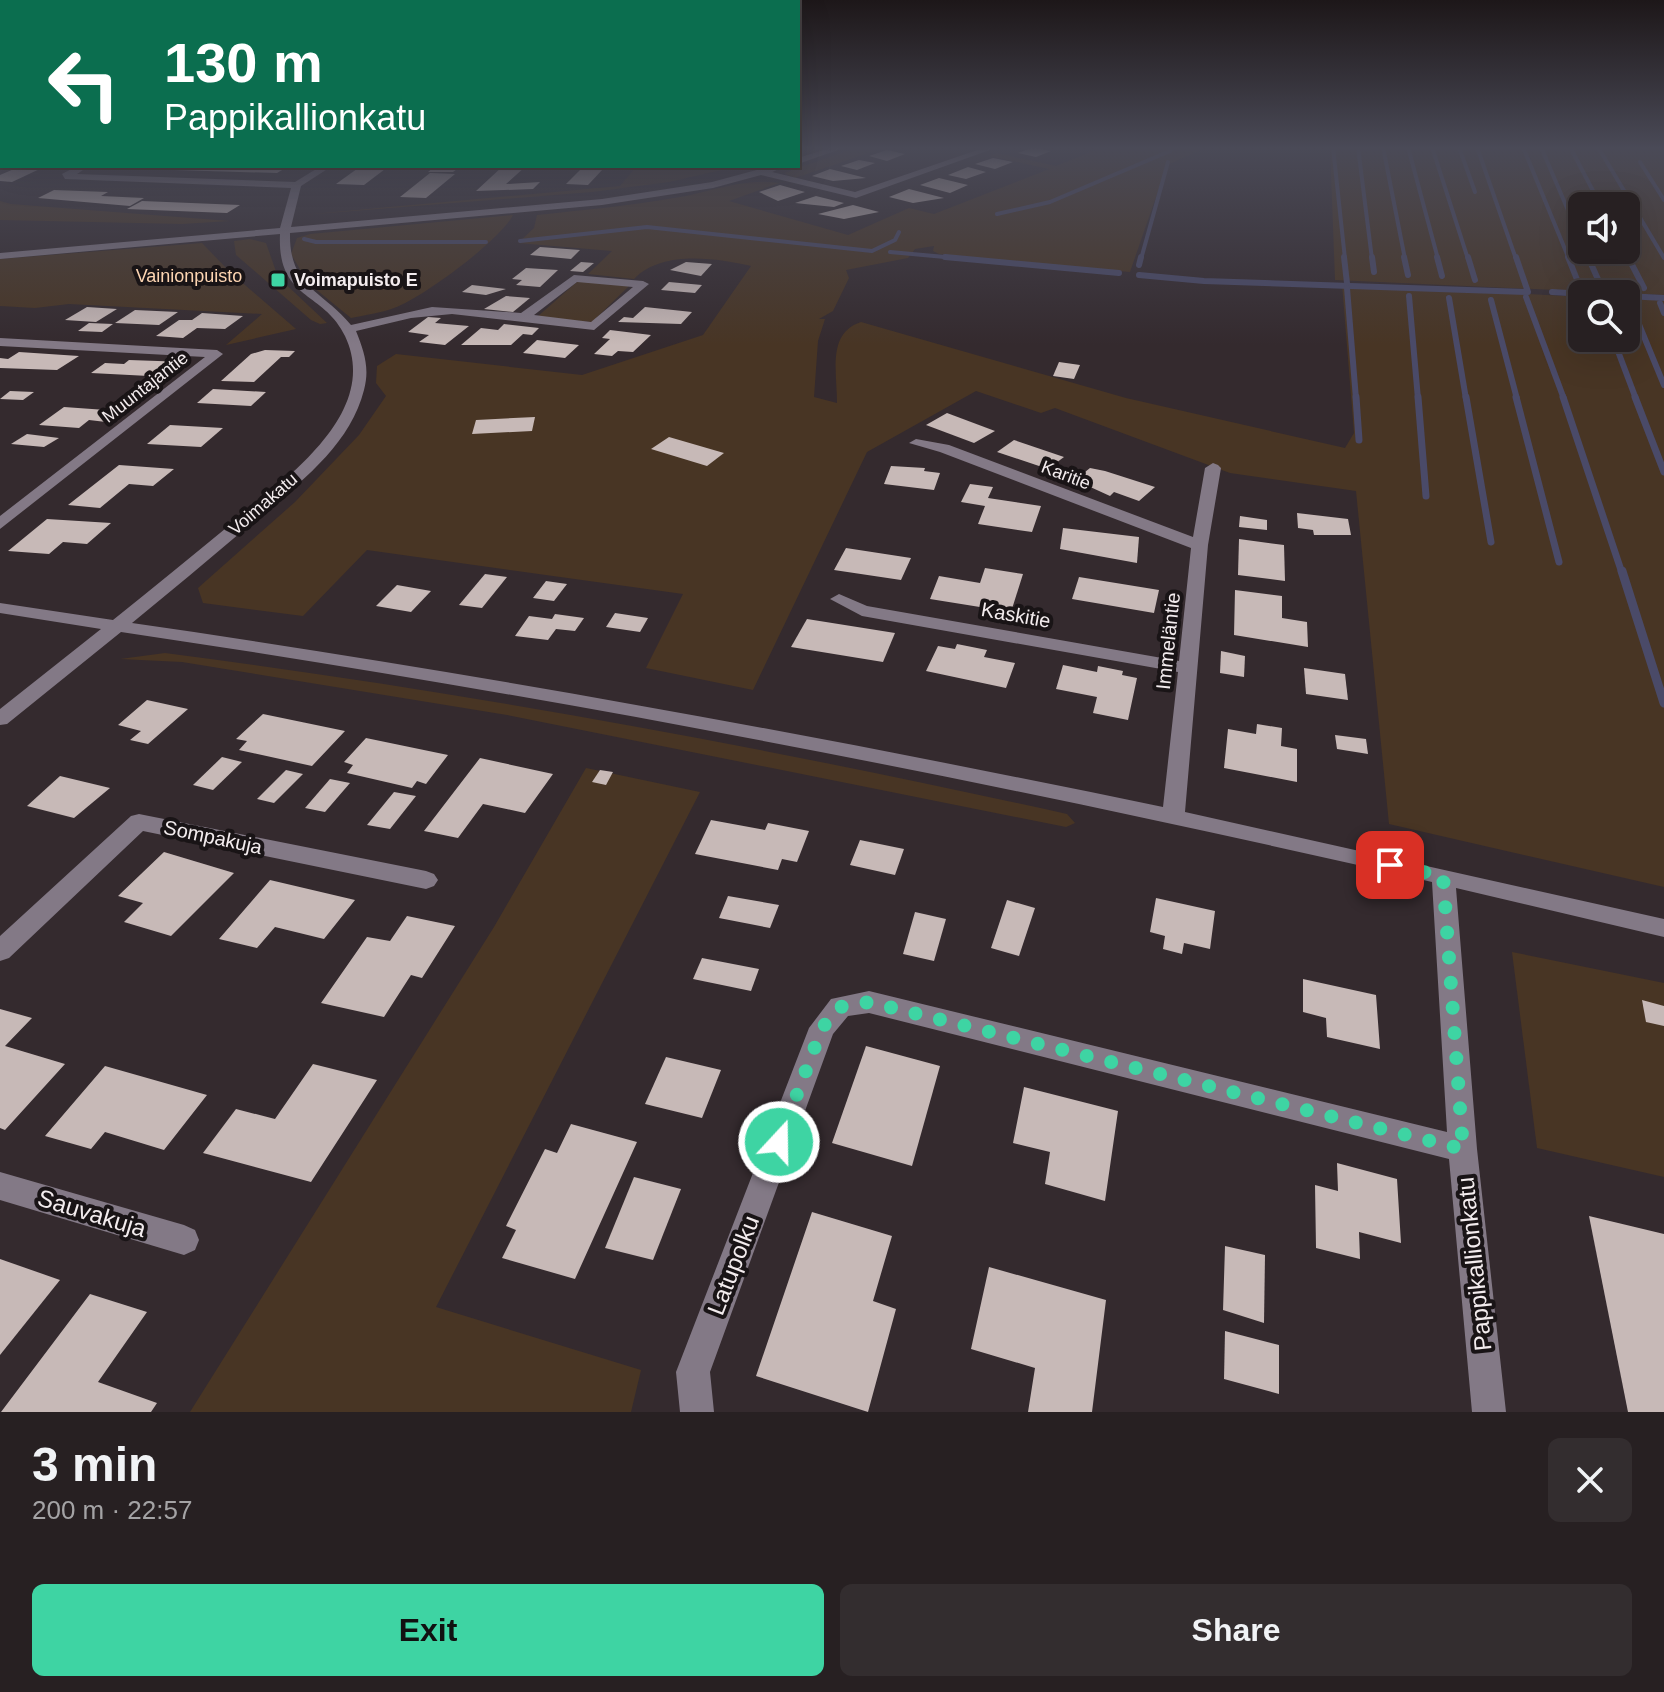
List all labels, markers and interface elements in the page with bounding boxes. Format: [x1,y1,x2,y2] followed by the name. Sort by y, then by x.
[164,31,323,94] text: 130 m
[32,32,136,136] icon: left
[164,97,426,138] text: Pappikallionkatu
[1568,192,1640,352] map controls
[1568,192,1640,264] button: sound
[136,266,242,286] park label: Vainionpuisto
[294,270,418,290] place label: Voimapuisto E
[269,271,287,289] marker: Voimapuisto E
[1568,280,1640,352] button: search
[98,347,192,427] street label: Muuntajantie
[1039,457,1093,493] street label: Karitie
[225,469,301,539] street label: Voimakatu
[1152,591,1184,691] street label: Immeläntie
[980,598,1052,632] street label: Kaskitie
[162,816,265,858] street label: Sompakuja
[1356,831,1424,899] pin
[1368,843,1412,887] icon: arrive
[737,1100,821,1184] position arrow
[1451,1176,1497,1352] street label: Pappikallionkatu
[34,1184,150,1242] street label: Sauvakuja
[702,1212,764,1318] street label: Latupolku
[32,1438,157,1491] text: 3 min
[1548,1438,1632,1522] button: close
[32,1495,192,1525] text: 200 m · 22:57
[32,1584,824,1676] button: Exit
[840,1584,1632,1676] button: Share

